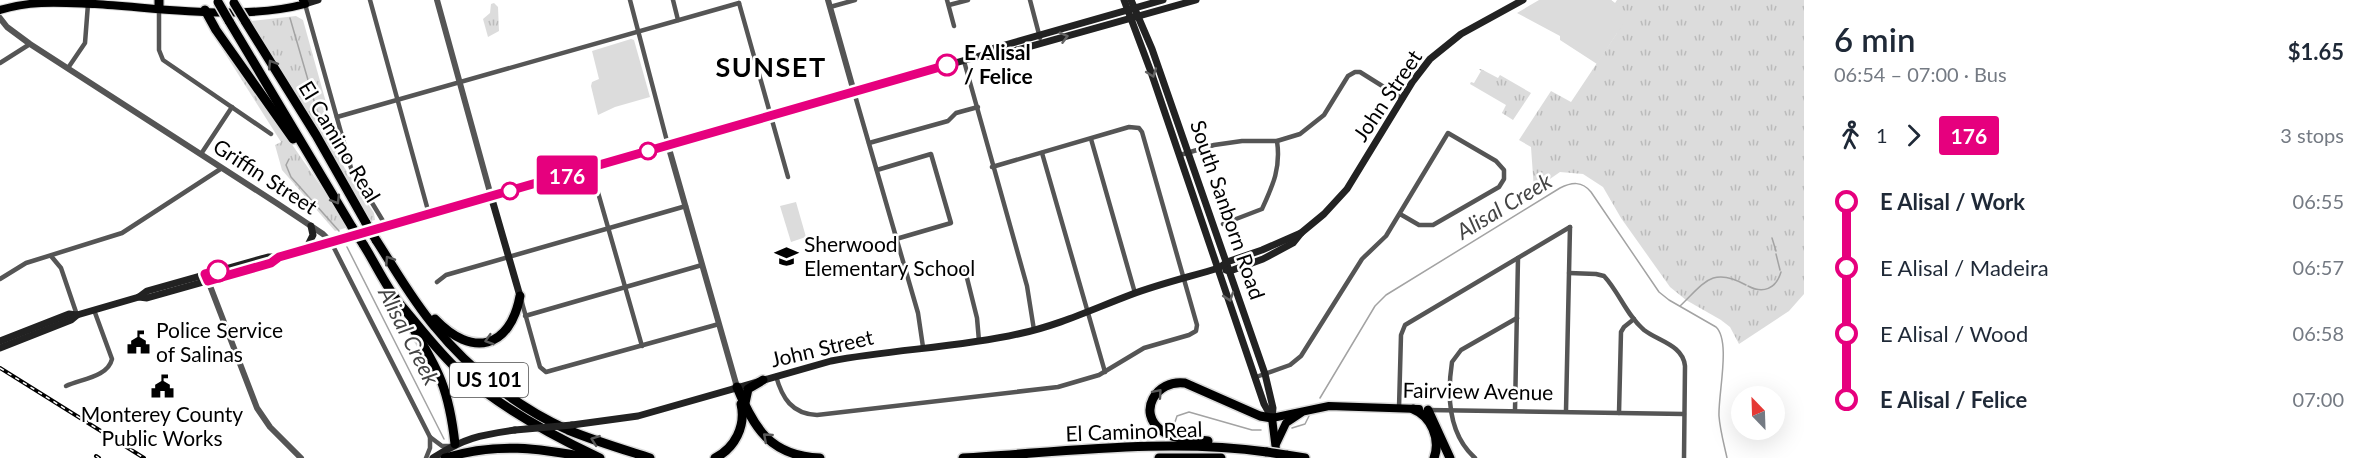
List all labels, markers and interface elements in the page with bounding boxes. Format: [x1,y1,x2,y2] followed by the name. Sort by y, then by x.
[1834,19,1915,59] text: 6 min
[1058,32,1068,44] one-way arrow
[2288,38,2344,65] text: $1.65
[964,39,1033,88] place label: E Alisal / Felice
[1347,44,1427,145] street label: John Street
[715,50,827,83] district label: SUNSET
[936,54,958,76] marker: E Alisal / Felice
[268,60,279,71] one-way arrow
[1834,62,2007,86] text: 06:54 – 07:00 · Bus
[1144,67,1157,78] one-way arrow
[294,76,386,206] street label: El Camino Real
[1186,117,1271,302] street label: South Sanborn Road
[1834,119,1867,152] icon: walk
[1897,119,1930,152] icon: forward
[1876,123,1888,147] text: 1
[1951,123,1987,148] text: 176
[2280,123,2344,147] text: 3 stops
[209,133,323,219] street label: Griffin Street
[639,142,657,160] unlabelled marker
[532,156,602,195] line badge: 176
[549,163,585,188] text: 176
[1450,166,1557,245] water label: Alisal Creek
[501,182,519,200] unlabelled marker
[1880,188,2025,215] text: E Alisal / Work
[2293,189,2344,213] text: 06:55
[329,194,340,204] one-way arrow
[804,231,975,280] place label: Sherwood Elementary School
[773,244,799,270] school or university icon: Sherwood Elementary School
[1880,254,2049,281] text: E Alisal / Madeira
[2293,255,2344,279] text: 06:57
[385,256,397,266] one-way arrow
[207,260,229,282] unlabelled marker
[373,281,446,390] water label: Alisal Creek
[1221,291,1234,302] one-way arrow
[156,317,283,366] place label: Police Service of Salinas
[1880,320,2028,347] text: E Alisal / Wood
[2293,321,2344,345] text: 06:58
[768,323,876,371] street label: John Street
[125,330,151,356] public building icon: Police Service of Salinas
[484,333,495,345] one-way arrow
[450,363,528,397] road number: US 101
[149,374,175,400] public building icon: Monterey County Public Works
[1403,377,1554,404] street label: Fairview Avenue
[1731,386,1785,440] north arrow
[1731,386,1785,440] map controls
[1880,386,2027,413] text: E Alisal / Felice
[2293,387,2344,411] text: 07:00
[1151,389,1162,400] one-way arrow
[81,401,243,450] place label: Monterey County Public Works
[1065,416,1203,445] street label: El Camino Real
[763,433,774,444] one-way arrow
[590,435,601,447] one-way arrow

